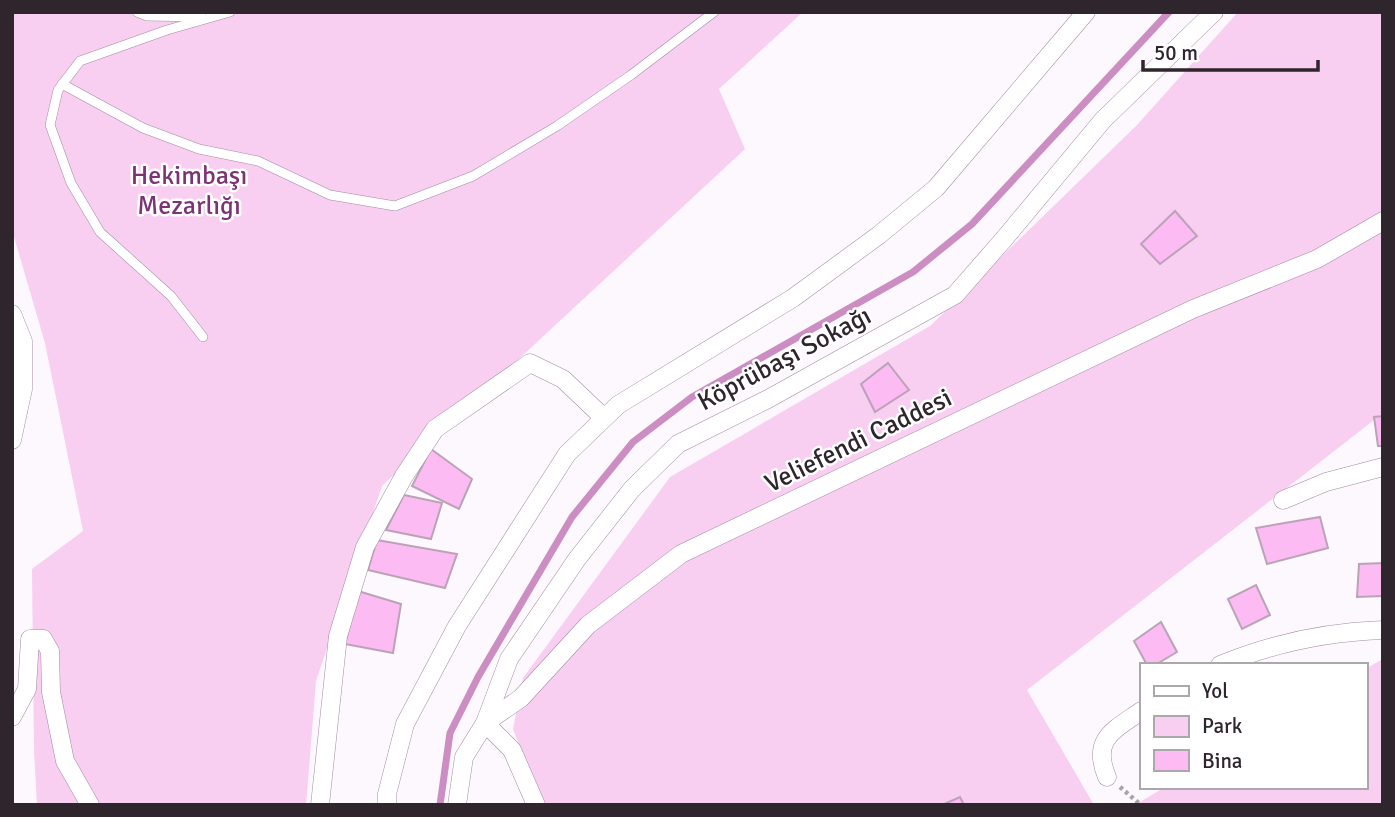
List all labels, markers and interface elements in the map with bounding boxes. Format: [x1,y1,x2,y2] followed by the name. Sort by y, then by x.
[1143,28,1318,72] scale bar
[1154,40,1198,66] text: 50 m
[131,160,247,222] park label: Hekimbaşı Mezarlığı
[692,300,877,418] street label: Köprübaşı Sokağı
[760,382,957,500] street label: Veliefendi Caddesi
[1140,663,1367,789] legend
[1202,678,1228,704] text: Yol
[1202,713,1243,739] text: Park
[1202,748,1243,774] text: Bina

